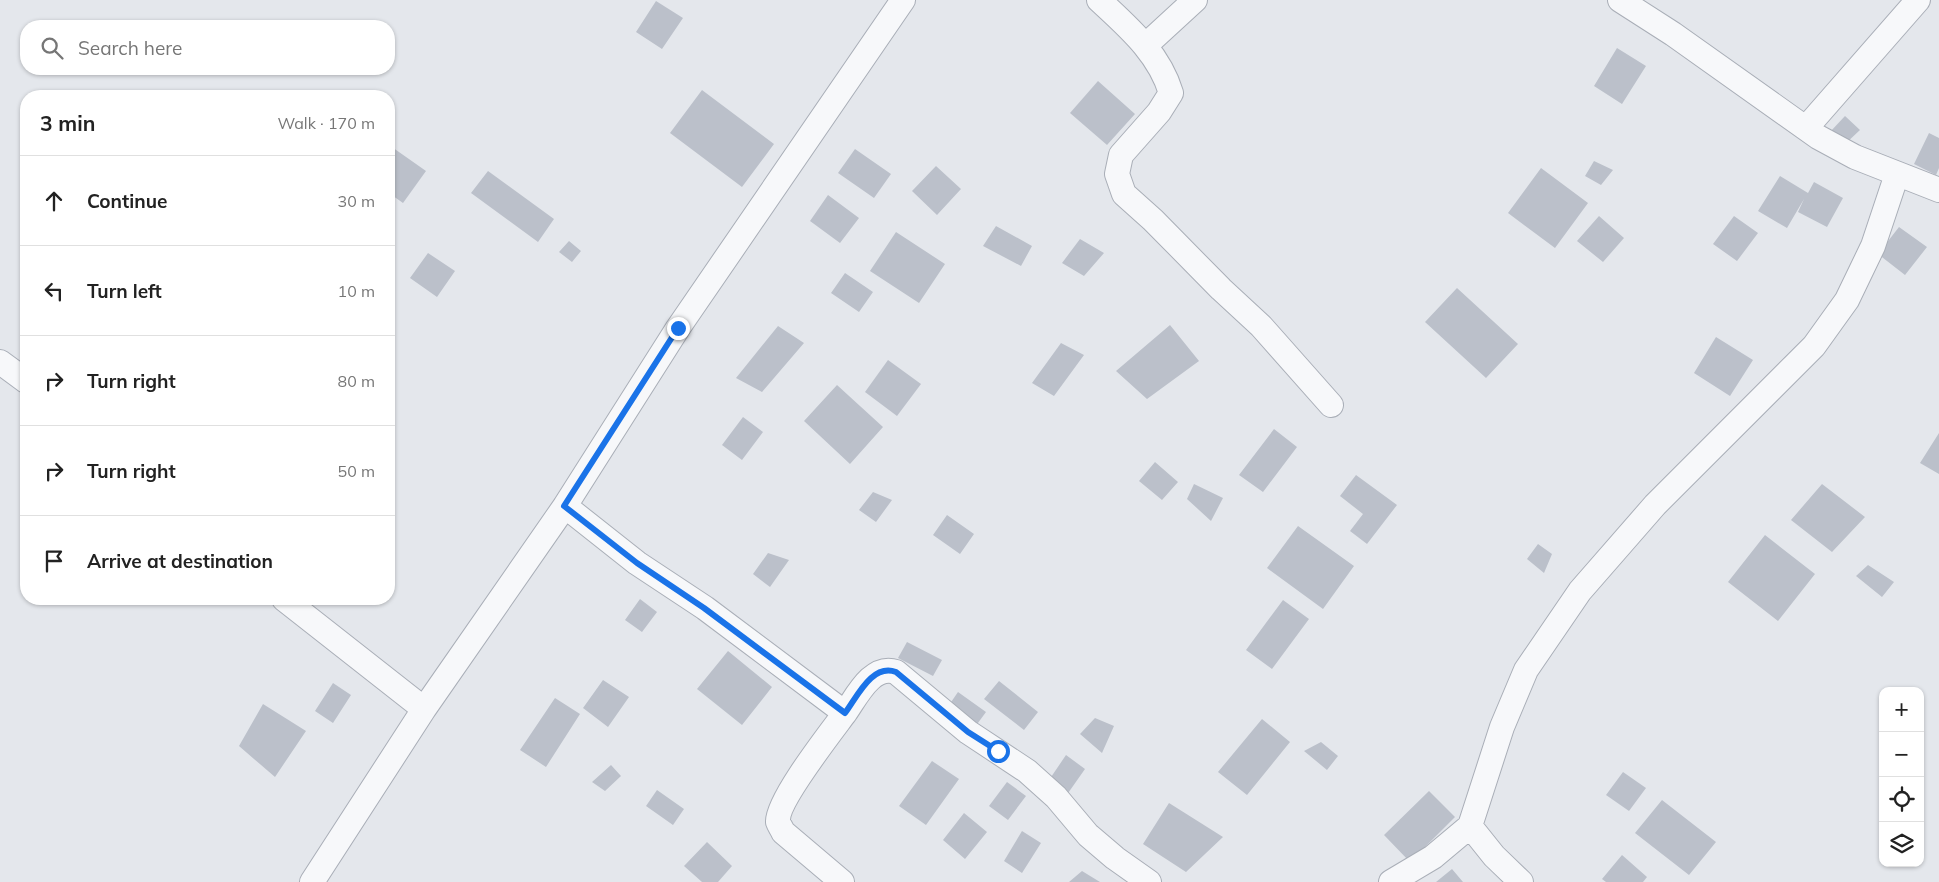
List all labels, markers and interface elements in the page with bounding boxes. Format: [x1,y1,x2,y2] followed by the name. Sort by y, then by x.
[20,20,395,75] search box
[38,34,66,62] icon: search
[78,36,182,60] text: Search here
[40,110,95,136] text: 3 min
[277,113,375,133] text: Walk · 170 m
[40,187,68,215] icon: ahead
[87,189,167,213] text: Continue
[338,191,375,211] text: 30 m
[40,277,68,305] icon: left
[87,279,162,303] text: Turn left
[338,281,375,301] text: 10 m
[667,317,690,340] route end
[40,367,68,395] icon: right
[87,369,176,393] text: Turn right
[338,371,375,391] text: 80 m
[40,457,68,485] icon: right
[87,459,176,483] text: Turn right
[338,461,375,481] text: 50 m
[40,547,68,575] icon: arrive
[87,549,273,573] text: Arrive at destination
[1879,687,1924,867] map controls
[1879,687,1924,732] button: +
[1879,732,1924,777] button: −
[987,740,1010,763] route start
[1879,777,1924,822] button: locate
[1879,822,1924,867] button: layers

